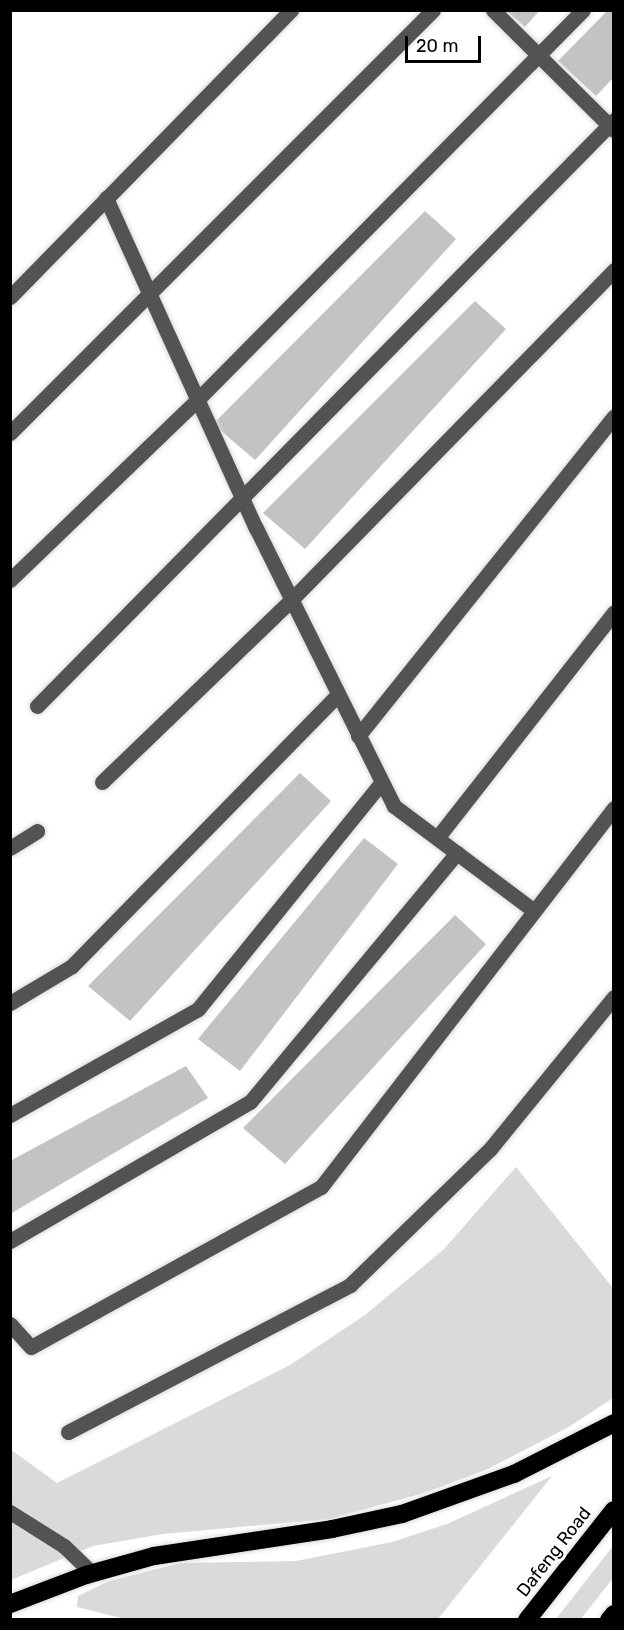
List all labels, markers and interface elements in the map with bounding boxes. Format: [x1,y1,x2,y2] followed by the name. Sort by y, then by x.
[408,24,484,62] scale bar
[416,35,458,57] text: 20 m
[512,1503,596,1601] street label: Dafeng Road

